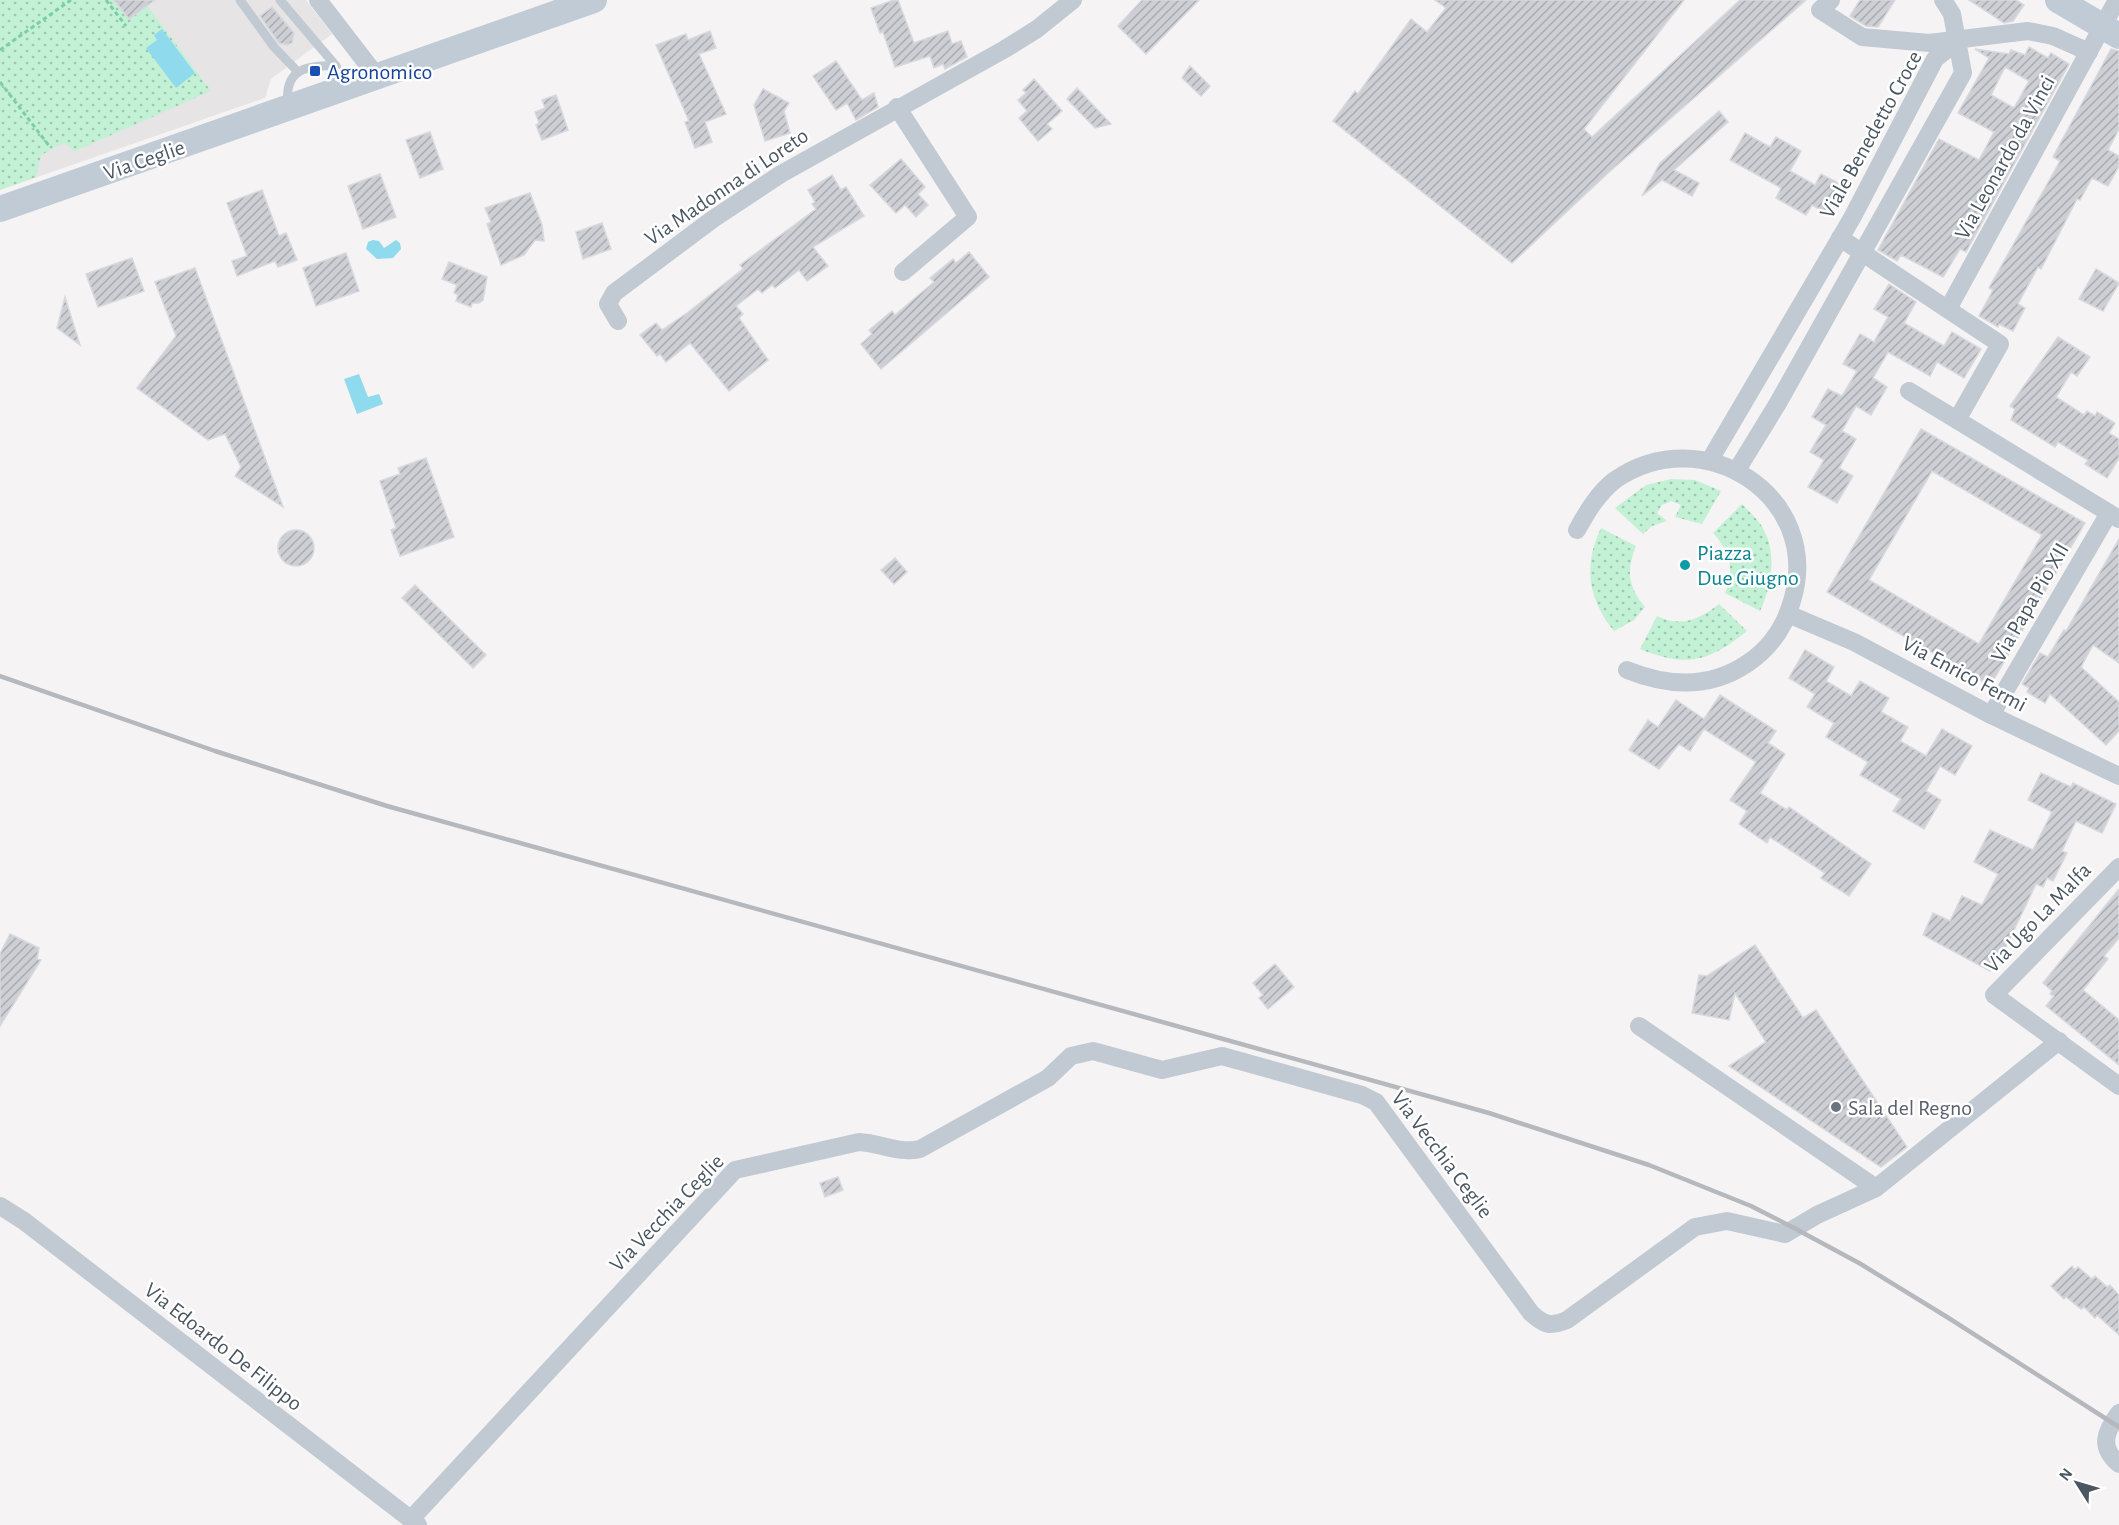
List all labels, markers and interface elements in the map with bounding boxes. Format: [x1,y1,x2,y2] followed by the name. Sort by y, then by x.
[1816,47,1926,222] street label: Viale Benedetto Croce
[327,61,432,83] place label: Agronomico
[308,64,322,78] marker: Agronomico
[1951,72,2059,243] street label: Via Leonardo da Vinci
[641,124,812,250] street label: Via Madonna di Loreto
[101,136,188,184] street label: Via Ceglie
[1987,539,2073,666] street label: Via Papa Pio XII
[1697,542,1799,589] place label: Piazza Due Giugno
[1678,558,1692,572] marker: Piazza Due Giugno
[1899,632,2030,716] street label: Via Enrico Fermi
[1980,859,2095,977] street label: Via Ugo La Malfa
[1387,1087,1497,1222] street label: Via Vecchia Ceglie
[1848,1097,1972,1119] place label: Sala del Regno
[1829,1100,1843,1114] marker: Sala del Regno
[606,1150,728,1275] street label: Via Vecchia Ceglie
[140,1279,306,1415] street label: Via Edoardo De Filippo
[2047,1453,2107,1513] north arrow
[2056,1465,2076,1484] text: N

